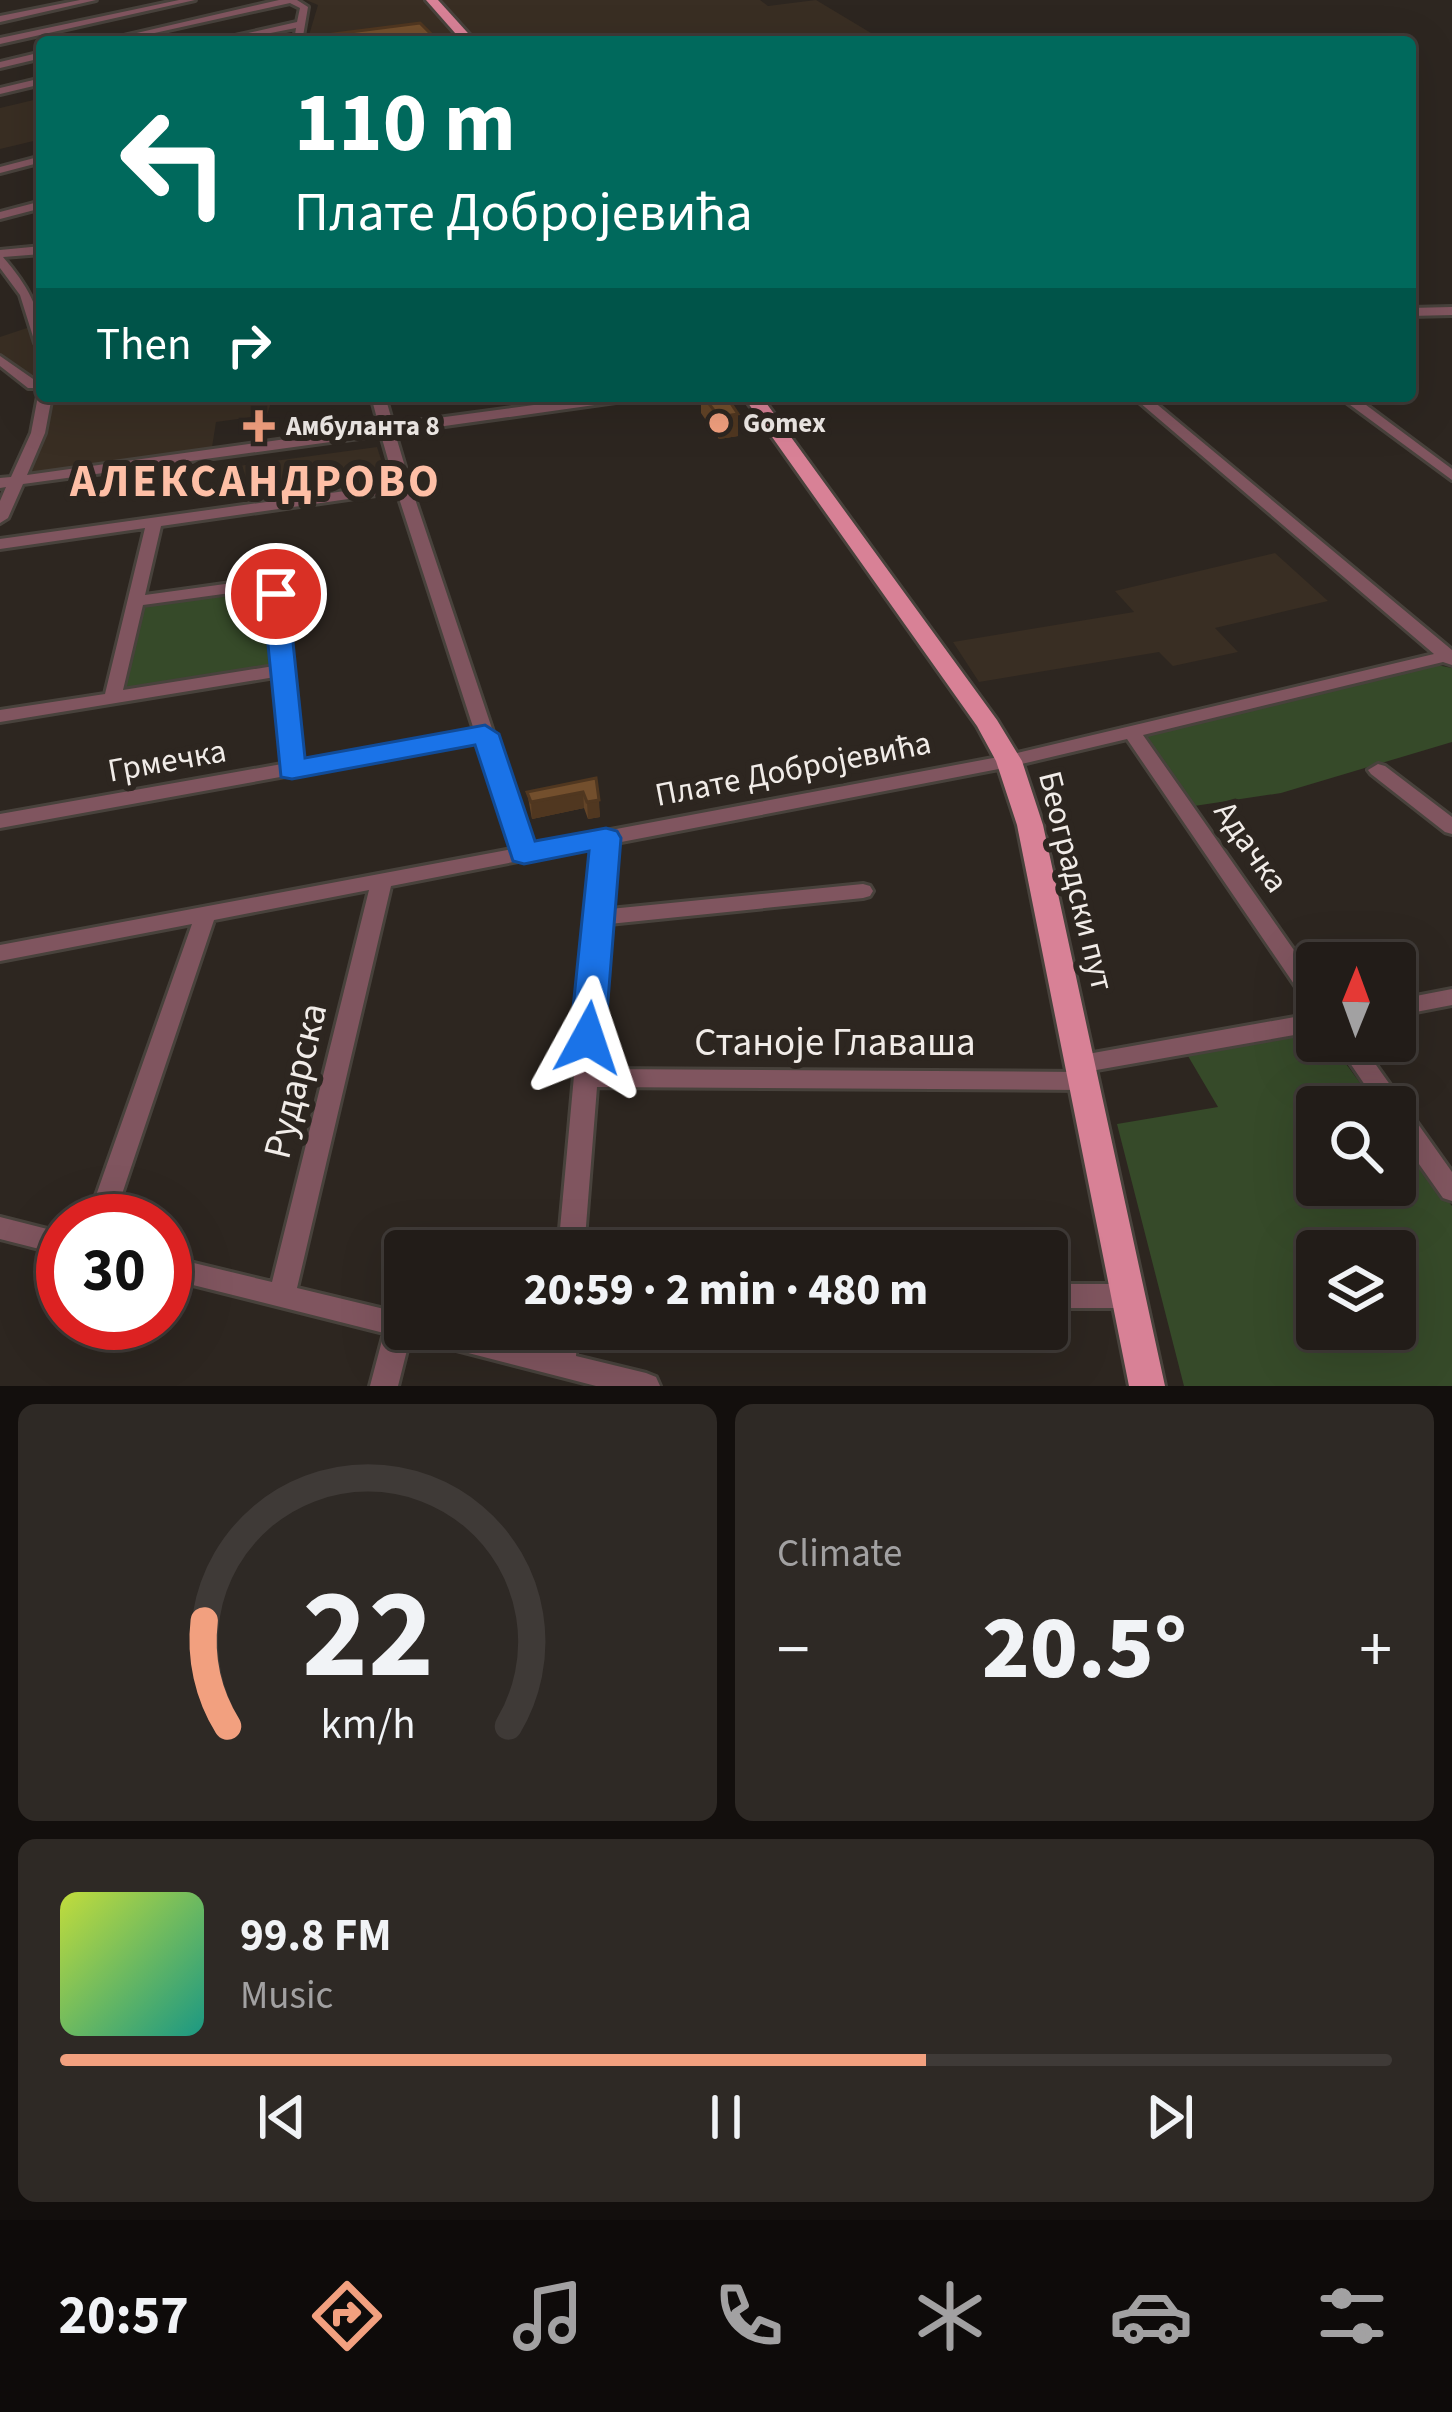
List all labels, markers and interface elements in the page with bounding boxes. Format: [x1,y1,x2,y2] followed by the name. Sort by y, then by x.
[294,64,516,184] text: 110 m
[96,84,252,240] icon: left
[294,175,753,252] text: Плате Добројевића
[216,312,282,378] icon: right
[96,313,192,377] text: Then
[743,404,826,443] place label: Gomex
[285,407,440,446] place label: Амбуланта 8
[243,410,275,442] marker: Амбуланта 8
[706,410,732,436] marker: Gomex
[69,450,442,514] district label: АЛЕКСАНДРОВО
[225,543,327,645] pin
[243,561,309,627] icon: arrive
[651,719,935,819] street label: Плате Добројевића
[104,727,230,795] street label: Грмечка
[1026,766,1126,996] street label: Београдски пут
[1202,792,1300,902] street label: Адачка
[1296,942,1416,1062] north arrow
[1296,942,1416,1350] map controls
[525,975,651,1101] position arrow
[250,997,342,1165] street label: Рударска
[694,1015,976,1071] street label: Станоје Главаша
[1296,1086,1416,1206] button: search
[36,1194,192,1350] speed limit sign: 30
[1296,1230,1416,1350] button: layers
[524,1258,928,1322] text: 20:59 · 2 min · 480 m
[777,1526,902,1582] text: Climate
[302,1547,433,1725] text: 22
[982,1585,1187,1713] text: 20.5°
[777,1603,810,1697] text: −
[1359,1603,1392,1697] text: +
[320,1693,415,1754] text: km/h
[240,1904,392,1968] text: 99.8 FM
[240,1968,333,2024] text: Music
[249,2084,315,2150] icon: previous
[693,2084,759,2150] icon: pause
[1137,2084,1203,2150] icon: next
[305,2274,389,2358] icon: directions
[506,2274,590,2358] icon: music
[707,2274,791,2358] icon: phone
[908,2274,992,2358] icon: climate
[1109,2274,1193,2358] icon: car
[1310,2274,1394,2358] icon: filters
[58,2278,189,2355] text: 20:57

